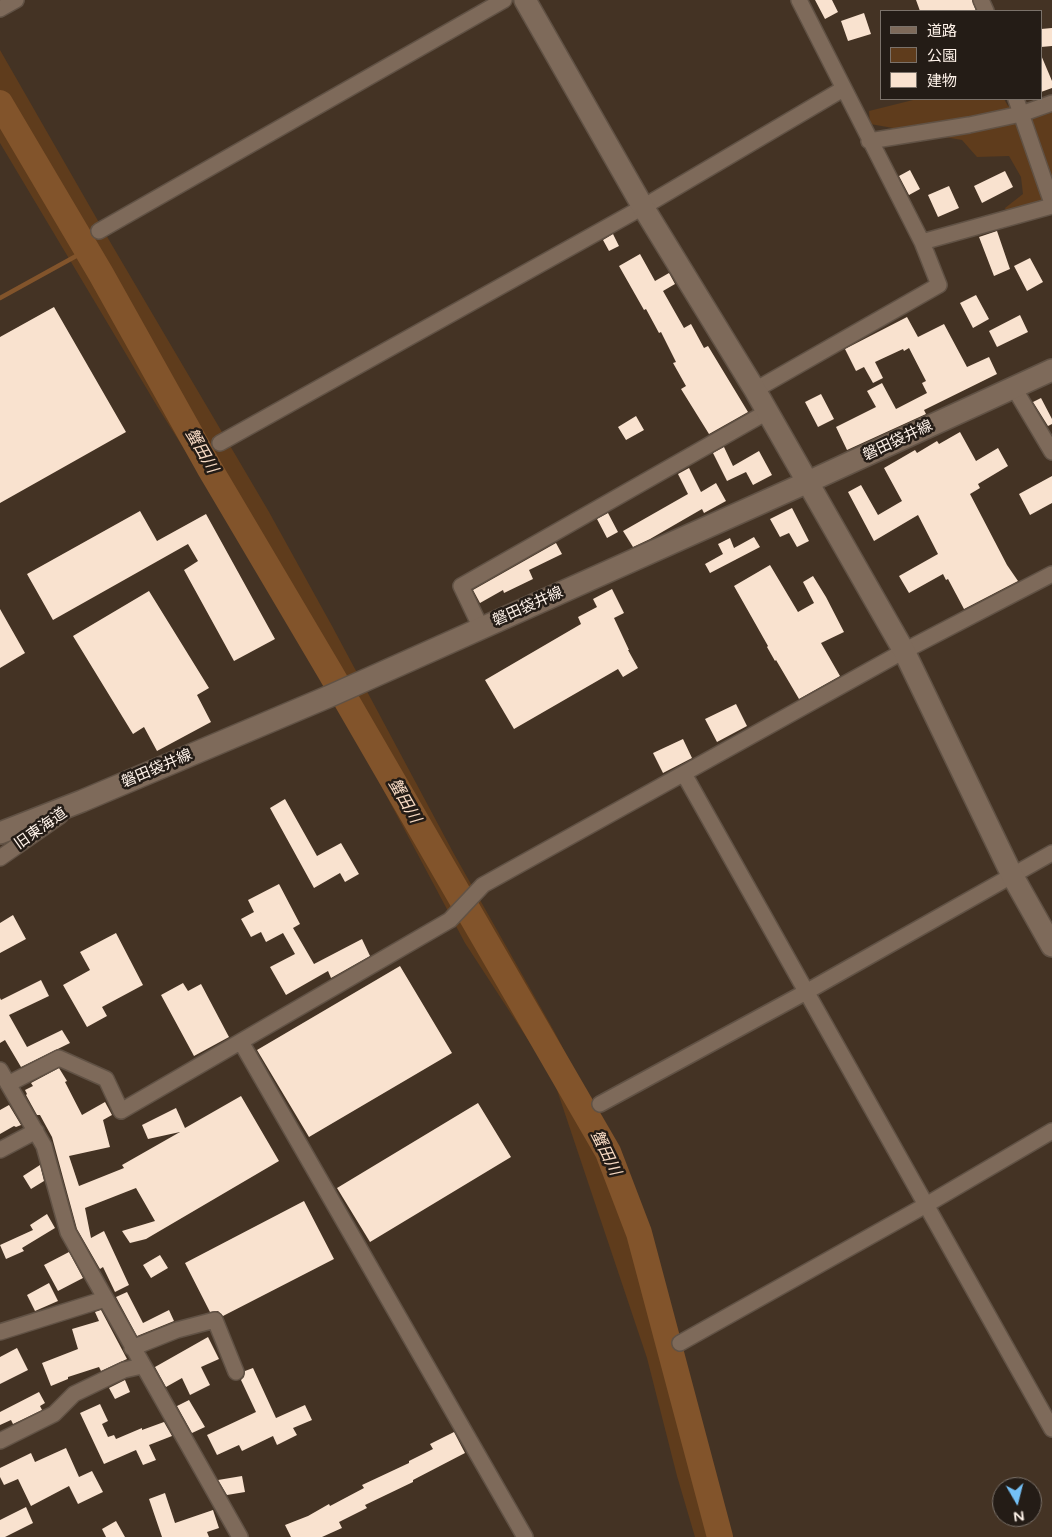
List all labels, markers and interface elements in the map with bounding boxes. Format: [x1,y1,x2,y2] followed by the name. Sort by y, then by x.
[880,10,1042,100] legend
[927,22,957,40] text: 道路
[927,47,957,65] text: 公園
[927,72,957,90] text: 建物
[860,417,936,465] street label: 磐田袋井線
[181,425,221,477] water label: 蟹田川
[490,584,566,630] street label: 磐田袋井線
[119,746,195,792] street label: 磐田袋井線
[384,775,424,827] water label: 蟹田川
[11,804,71,854] street label: 旧東海道
[586,1127,624,1179] water label: 蟹田川
[992,1477,1042,1527] north arrow
[1012,1507,1026,1526] text: N

